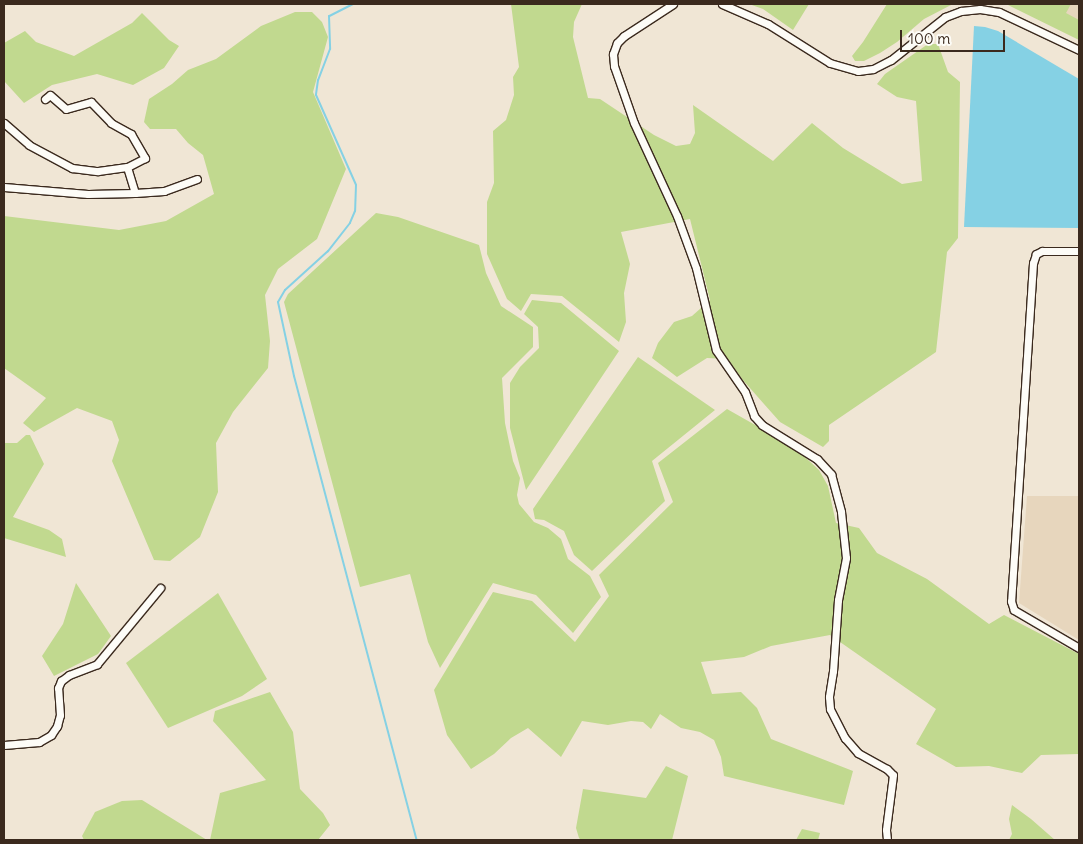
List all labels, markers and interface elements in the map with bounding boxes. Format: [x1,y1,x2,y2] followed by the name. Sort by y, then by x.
[903,20,1008,52] scale bar
[908,29,950,48] text: 100 m

